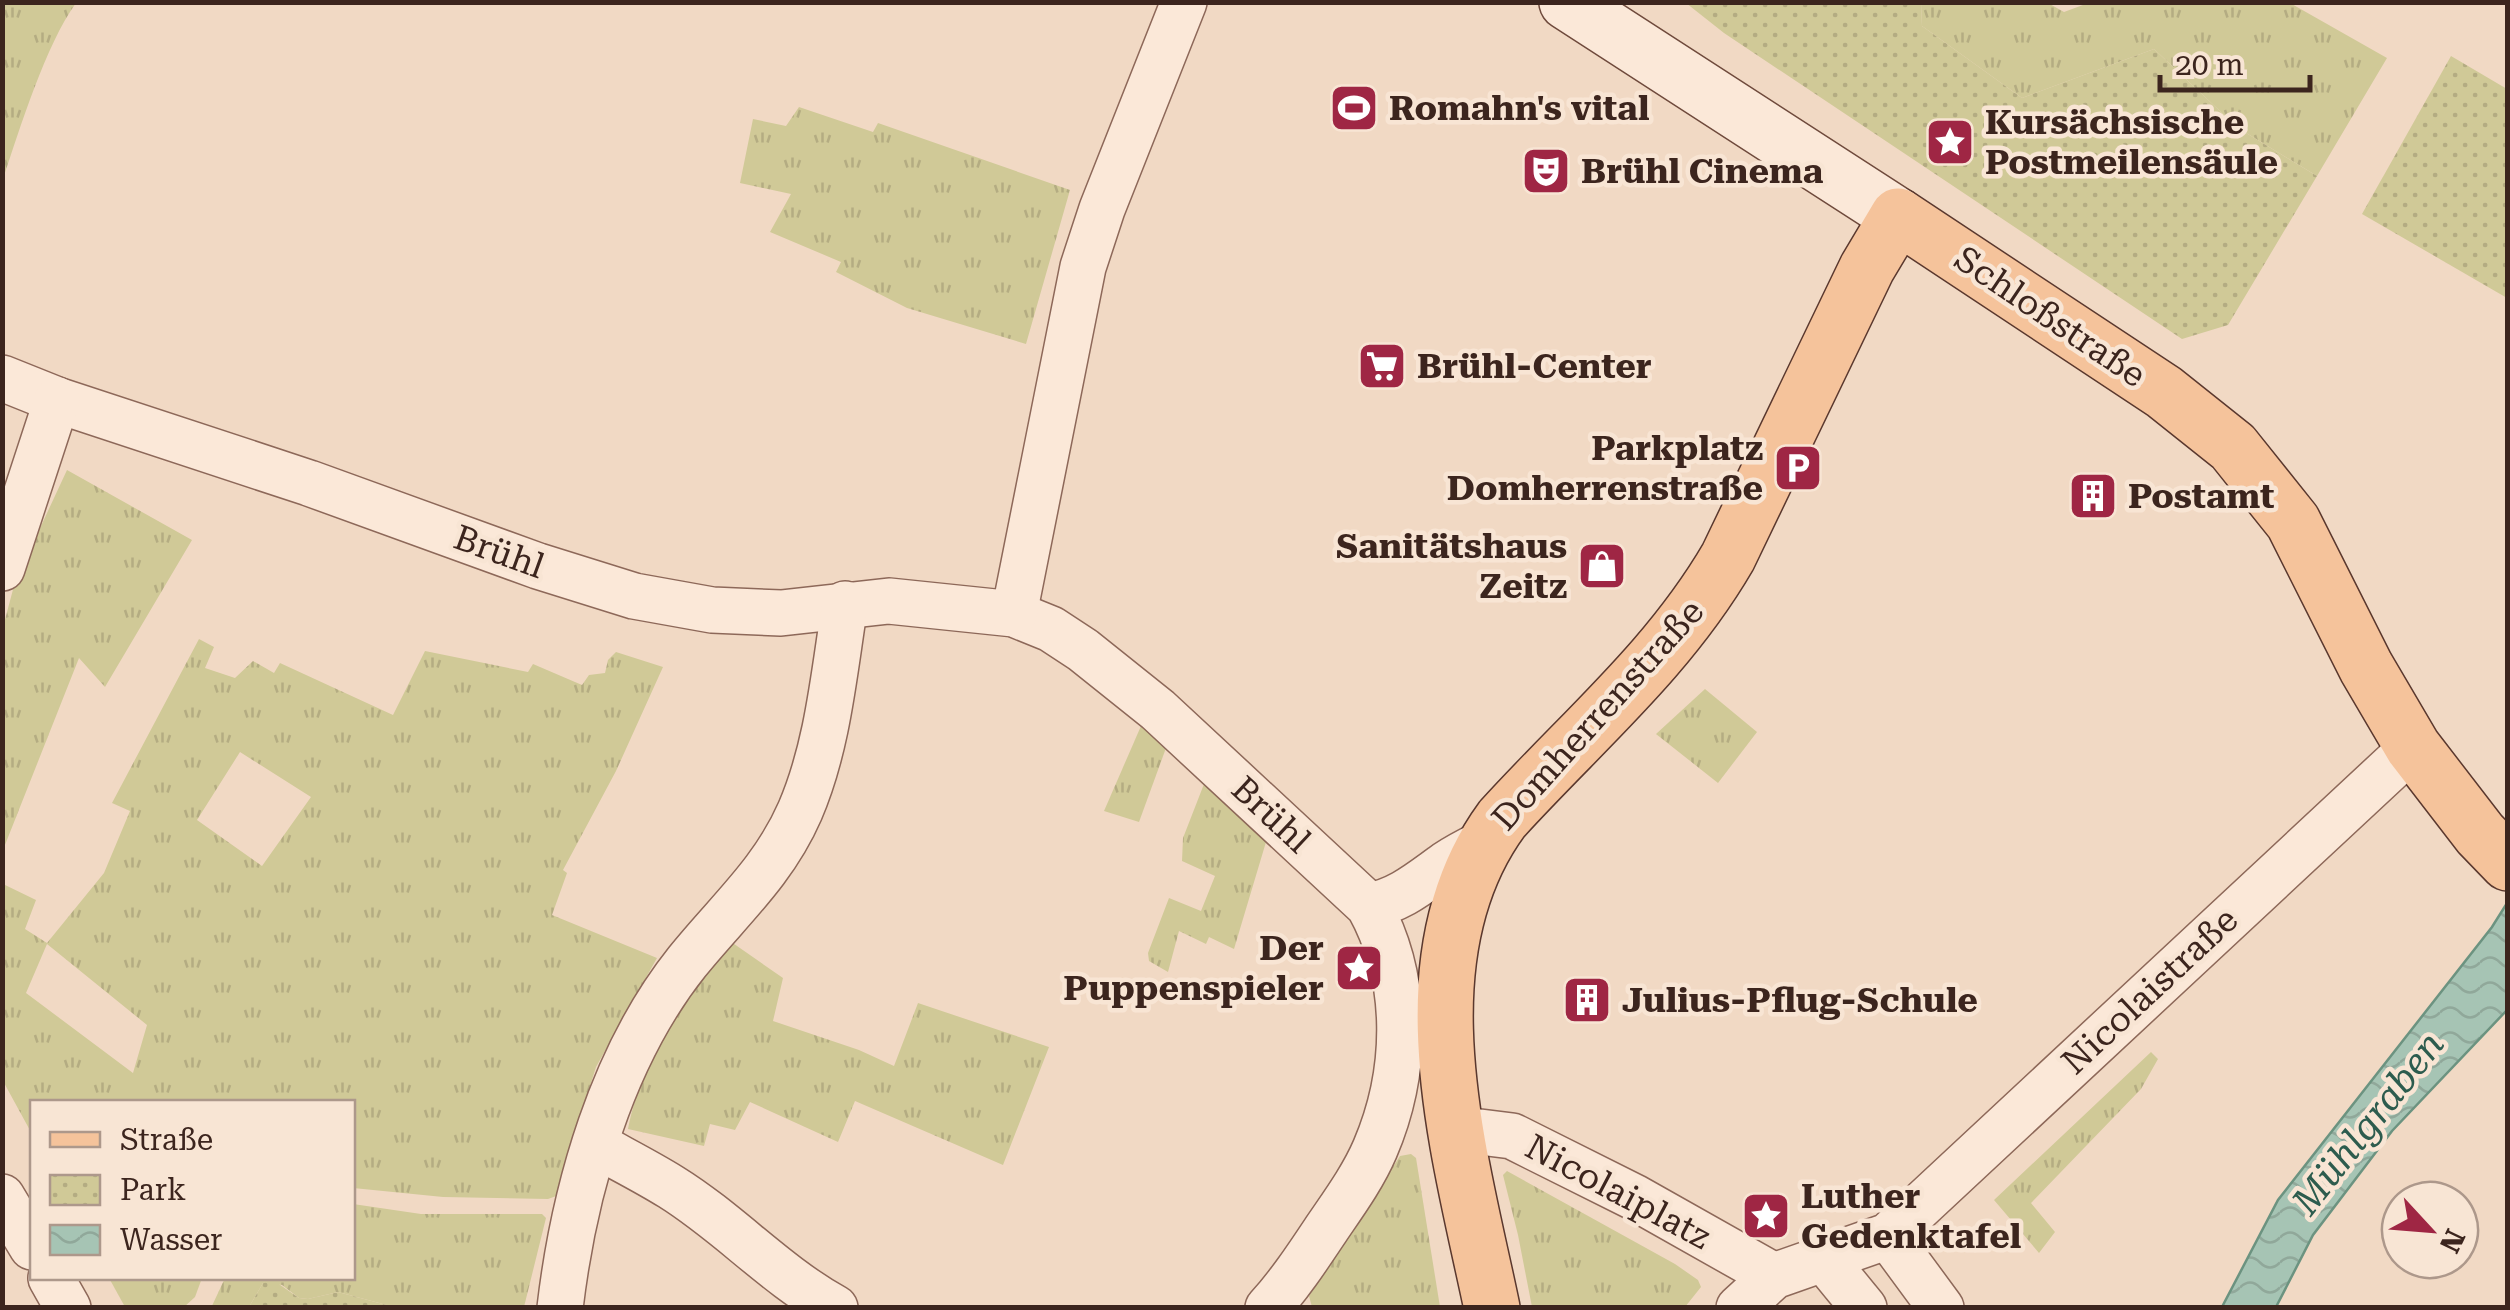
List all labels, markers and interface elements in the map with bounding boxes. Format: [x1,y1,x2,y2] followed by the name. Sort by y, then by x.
[2160,30,2310,92] scale bar
[2175,47,2244,82] text: 20 m
[1328,82,1380,134] sports icon: Romahn's vital
[1389,88,1649,129] place label: Romahn's vital
[1985,102,2278,183] place label: Kursächsische Postmeilensäule
[1924,116,1976,168] place icon: Kursächsische Postmeilensäule
[1520,145,1572,197] theatre icon: Brühl Cinema
[1581,151,1824,192] place label: Brühl Cinema
[1947,238,2153,396] street label: Schloßstraße
[1356,340,1408,392] supermarket icon: Brühl-Center
[1417,346,1652,387] place label: Brühl-Center
[1447,428,1763,509] place label: Parkplatz Domherrenstraße
[1772,442,1824,494] parking icon: Parkplatz Domherrenstraße
[2067,470,2119,522] building icon: Postamt
[2128,476,2275,517] place label: Postamt
[449,517,550,587] street label: Brühl
[1336,526,1567,607] place label: Sanitätshaus Zeitz
[1576,540,1628,592] shop icon: Sanitätshaus Zeitz
[1484,591,1712,839] street label: Domherrenstraße
[1223,768,1319,862] street label: Brühl
[2054,899,2246,1083] street label: Nicolaistraße
[1063,928,1324,1009] place label: Der Puppenspieler
[1333,942,1385,994] place icon: Der Puppenspieler
[1561,974,1613,1026] building icon: Julius-Pflug-Schule
[1622,980,1978,1021] place label: Julius-Pflug-Schule
[2282,1023,2454,1224] water label: Mühlgraben
[30,1100,355,1280] legend
[120,1122,213,1157] text: Straße
[1519,1126,1717,1258] street label: Nicolaiplatz
[120,1172,186,1207] text: Park
[1801,1176,2021,1257] place label: Luther Gedenktafel
[2380,1180,2480,1280] north arrow
[1740,1190,1792,1242] place icon: Luther Gedenktafel
[120,1222,222,1257] text: Wasser
[2432,1224,2472,1258] text: N

